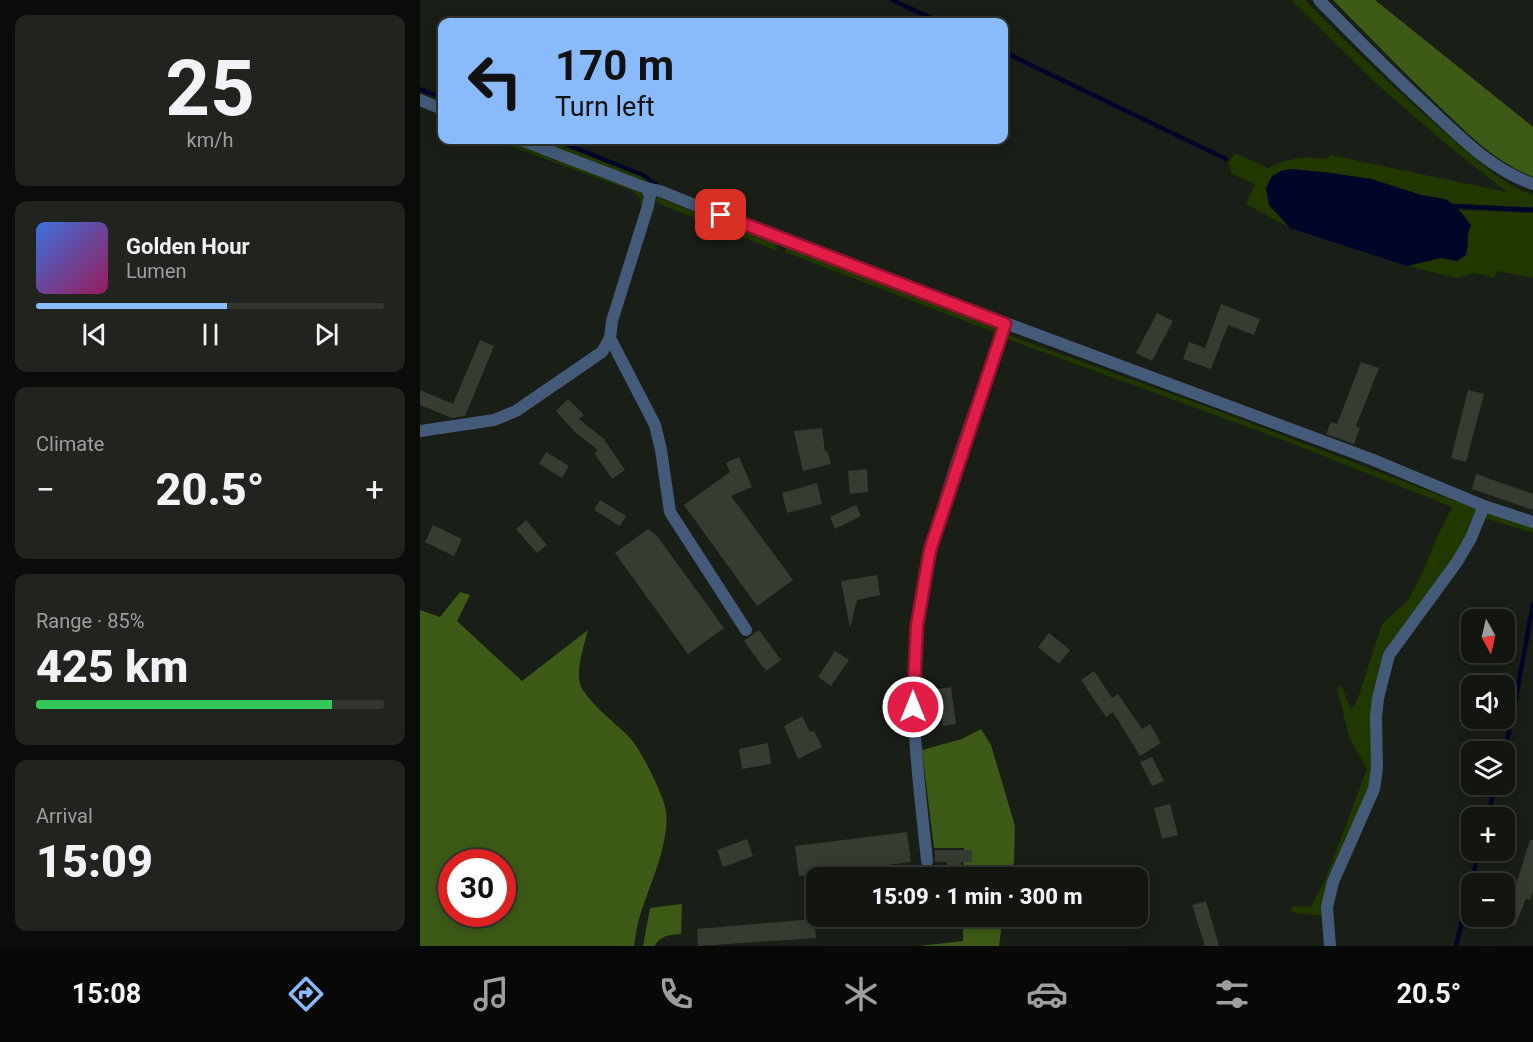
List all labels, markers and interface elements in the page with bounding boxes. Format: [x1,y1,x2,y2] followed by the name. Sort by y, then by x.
[555,41,674,90] text: 170 m
[456,42,534,120] icon: left
[165,43,255,134] text: 25
[555,91,655,123] text: Turn left
[187,128,233,152] text: km/h
[695,189,746,240] pin
[704,198,737,231] icon: arrive
[126,234,250,259] text: Golden Hour
[126,259,187,283] text: Lumen
[78,318,111,351] icon: previous
[194,318,227,351] icon: pause
[310,318,343,351] icon: next
[36,432,104,456] text: Climate
[156,463,265,516] text: 20.5°
[36,470,55,509] text: −
[365,470,384,509] text: +
[36,609,144,633] text: Range · 85%
[1461,609,1515,663] north arrow
[1461,609,1515,927] map controls
[36,640,188,693] text: 425 km
[881,675,945,739] position arrow
[1461,675,1515,729] button: sound
[1461,741,1515,795] button: layers
[36,804,93,828] text: Arrival
[1461,807,1515,861] button: +
[36,835,153,888] text: 15:09
[438,849,516,927] speed limit sign: 30
[1461,873,1515,927] button: −
[872,884,1082,909] text: 15:09 · 1 min · 300 m
[285,973,327,1015] icon: directions
[470,973,512,1015] icon: music
[655,973,697,1015] icon: phone
[840,973,882,1015] icon: climate
[1026,973,1068,1015] icon: car
[1211,973,1253,1015] icon: filters
[72,978,141,1010] text: 15:08
[1396,978,1461,1010] text: 20.5°

